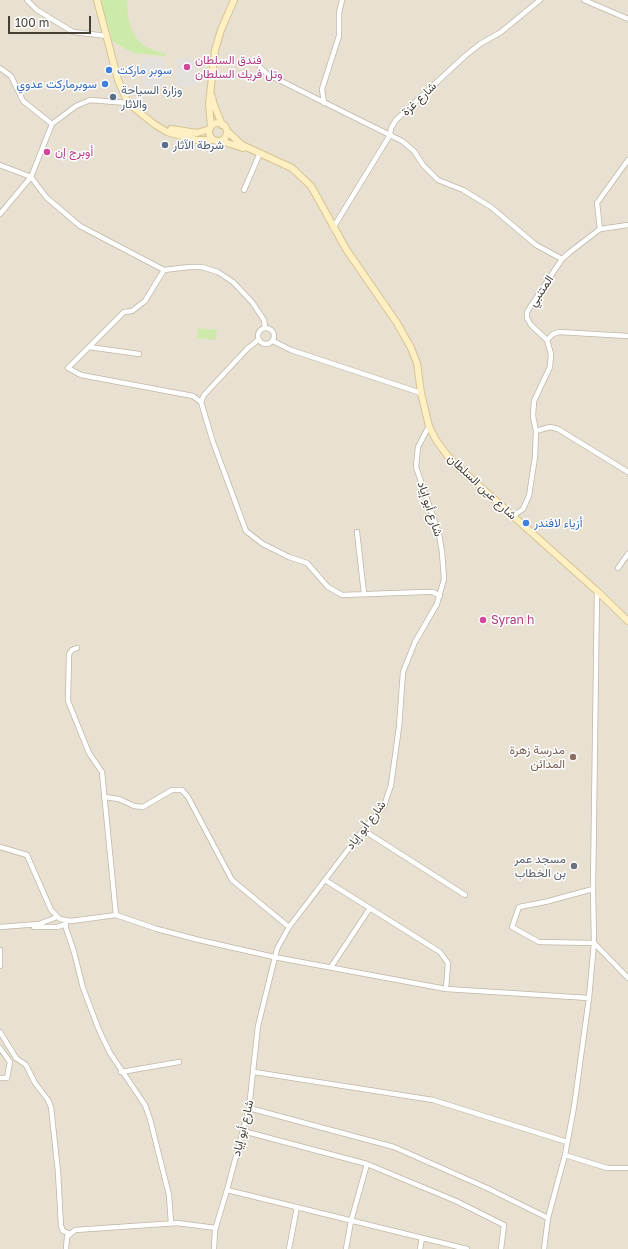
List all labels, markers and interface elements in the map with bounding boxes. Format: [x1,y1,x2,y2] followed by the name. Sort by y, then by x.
[10,8,93,34] scale bar
[15,15,49,30] text: 100 m
[195,53,283,81] place label: فندق السلطان وتل فريك السلطان
[182,62,192,72] marker: فندق السلطان وتل فريك السلطان
[117,63,172,77] place label: سوبر ماركت
[104,65,114,75] marker: سوبر ماركت
[17,77,97,91] place label: سوبرماركت عدوي
[100,79,110,89] marker: سوبرماركت عدوي
[399,79,439,119] street label: شارع غزة
[121,83,182,111] place label: وزارة السياحة والاثار
[108,92,118,102] marker: وزارة السياحة والاثار
[173,138,224,152] place label: شرطة الآثار
[160,140,170,150] marker: شرطة الآثار
[55,145,93,159] place label: أوبرج إن
[42,147,52,157] marker: أوبرج إن
[525,273,557,309] street label: المتنبي
[444,451,520,523] street label: شارع عين السلطان
[414,480,446,538] street label: شارع أبو إياد
[534,516,582,530] place label: أزياء لافندر
[521,518,531,528] marker: أزياء لافندر
[491,613,534,627] place label: Syran h
[478,615,488,625] marker: Syran h
[510,743,565,771] place label: مدرسة زهرة المدائن
[568,752,578,762] marker: مدرسة زهرة المدائن
[343,798,389,852] street label: شارع أبو إياد
[514,852,566,880] place label: مسجد عمر بن الخطاب
[569,861,579,871] marker: مسجد عمر بن الخطاب
[229,1099,257,1157] street label: شارع أبو إياد

